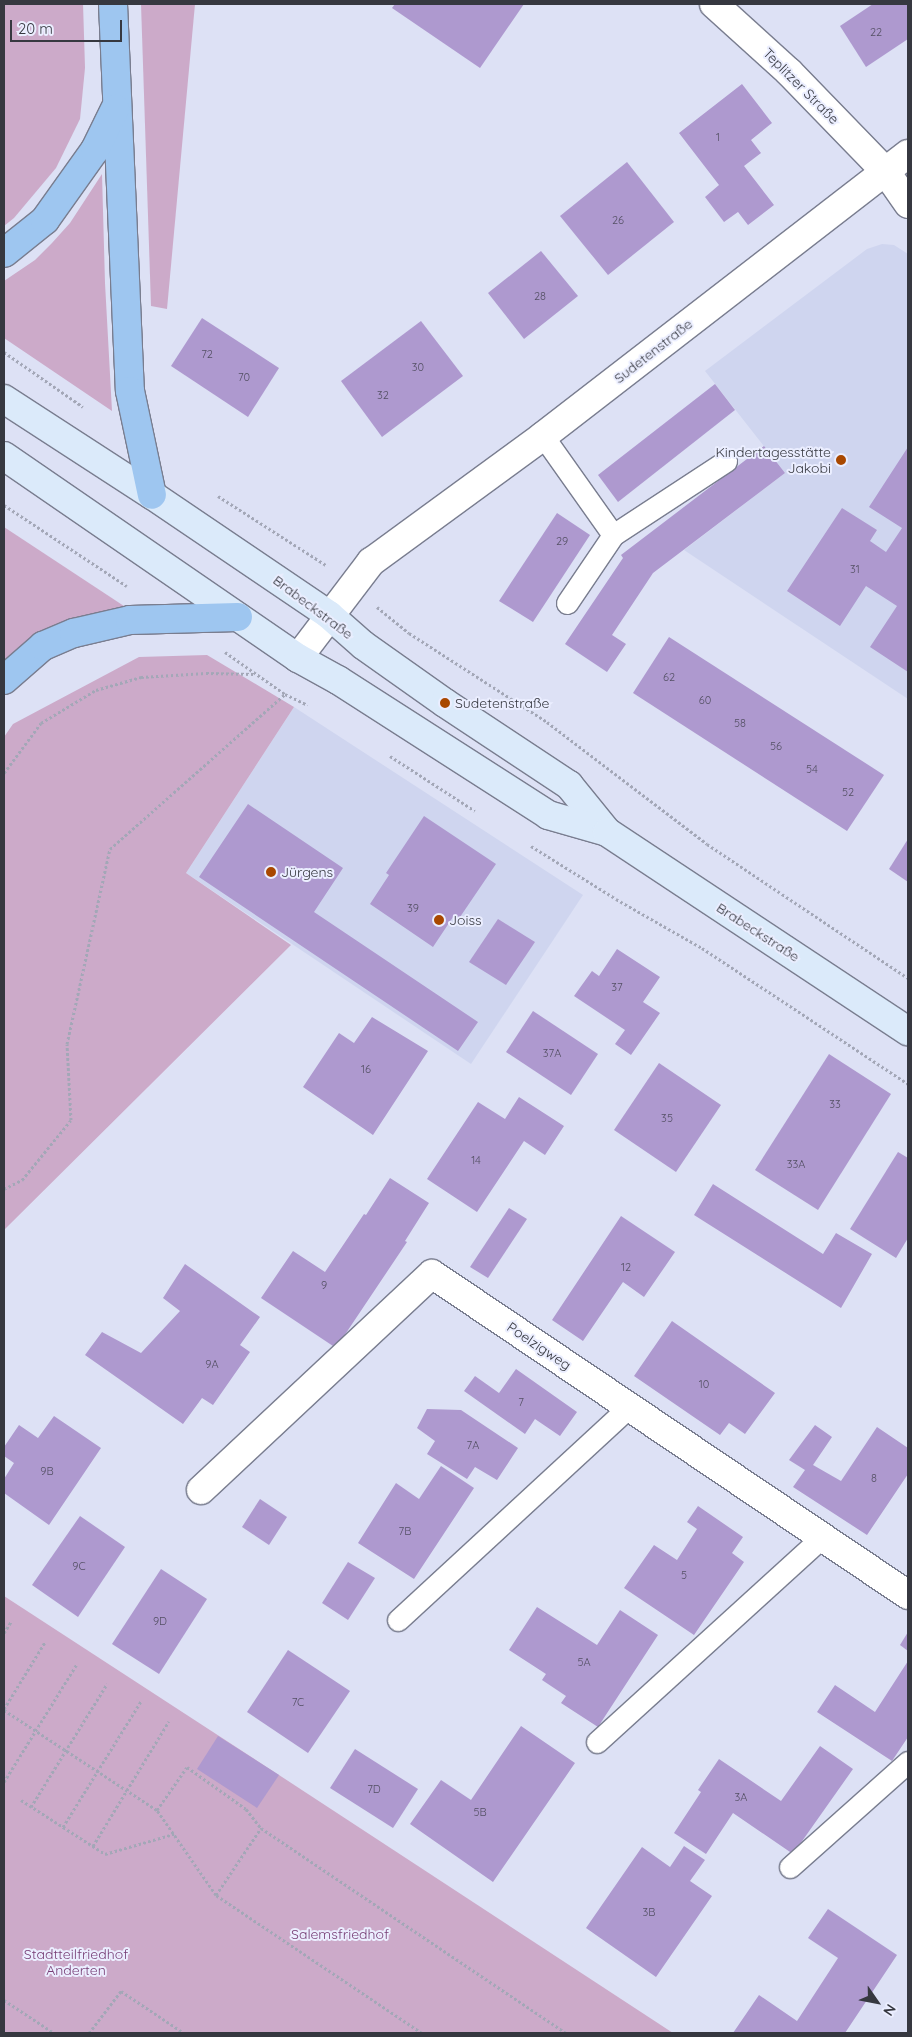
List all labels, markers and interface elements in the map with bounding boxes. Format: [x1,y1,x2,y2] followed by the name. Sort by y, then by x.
[12,10,125,42] scale bar
[18,19,53,38] text: 20 m
[870,25,882,39] house number: 22
[760,45,842,127] street label: Teplitzer Straße
[716,130,720,144] house number: 1
[612,213,624,227] house number: 26
[534,289,546,303] house number: 28
[611,315,695,387] street label: Sudetenstraße
[201,347,213,361] house number: 72
[412,360,424,374] house number: 30
[238,370,250,384] house number: 70
[377,388,389,402] house number: 32
[715,444,831,477] place label: Kindertagesstätte Jakobi
[835,454,847,466] marker: Kindertagesstätte Jakobi
[556,534,568,548] house number: 29
[850,562,860,576] house number: 31
[270,572,356,642] street label: Brabeckstraße
[663,670,675,684] house number: 62
[699,693,711,707] house number: 60
[455,695,549,711] place label: Sudetenstraße
[439,697,451,709] marker: Sudetenstraße
[734,716,746,730] house number: 58
[770,739,782,753] house number: 56
[806,762,818,776] house number: 54
[842,785,854,799] house number: 52
[281,864,333,880] place label: Jürgens
[265,866,277,878] marker: Jürgens
[713,899,803,965] street label: Brabeckstraße
[407,901,419,915] house number: 39
[449,912,482,928] place label: Joiss
[433,914,445,926] marker: Joiss
[611,980,623,994] house number: 37
[543,1046,561,1060] house number: 37A
[361,1062,371,1076] house number: 16
[829,1097,841,1111] house number: 33
[661,1111,673,1125] house number: 35
[471,1153,481,1167] house number: 14
[787,1157,805,1171] house number: 33A
[621,1260,631,1274] house number: 12
[321,1278,327,1292] house number: 9
[504,1319,574,1373] street label: Poelzigweg
[205,1357,219,1371] house number: 9A
[699,1377,709,1391] house number: 10
[518,1395,524,1409] house number: 7
[467,1438,479,1452] house number: 7A
[40,1464,54,1478] house number: 9B
[871,1471,877,1485] house number: 8
[399,1524,411,1538] house number: 7B
[72,1559,86,1573] house number: 9C
[681,1568,687,1582] house number: 5
[153,1614,167,1628] house number: 9D
[577,1655,591,1669] house number: 5A
[292,1695,304,1709] house number: 7C
[367,1782,381,1796] house number: 7D
[735,1790,747,1804] house number: 3A
[473,1805,487,1819] house number: 5B
[643,1905,655,1919] house number: 3B
[291,1926,389,1942] park label: Salemsfriedhof
[24,1946,128,1978] park label: Stadtteilfriedhof Anderten
[852,1977,902,2027] north arrow
[879,2001,900,2019] text: N

